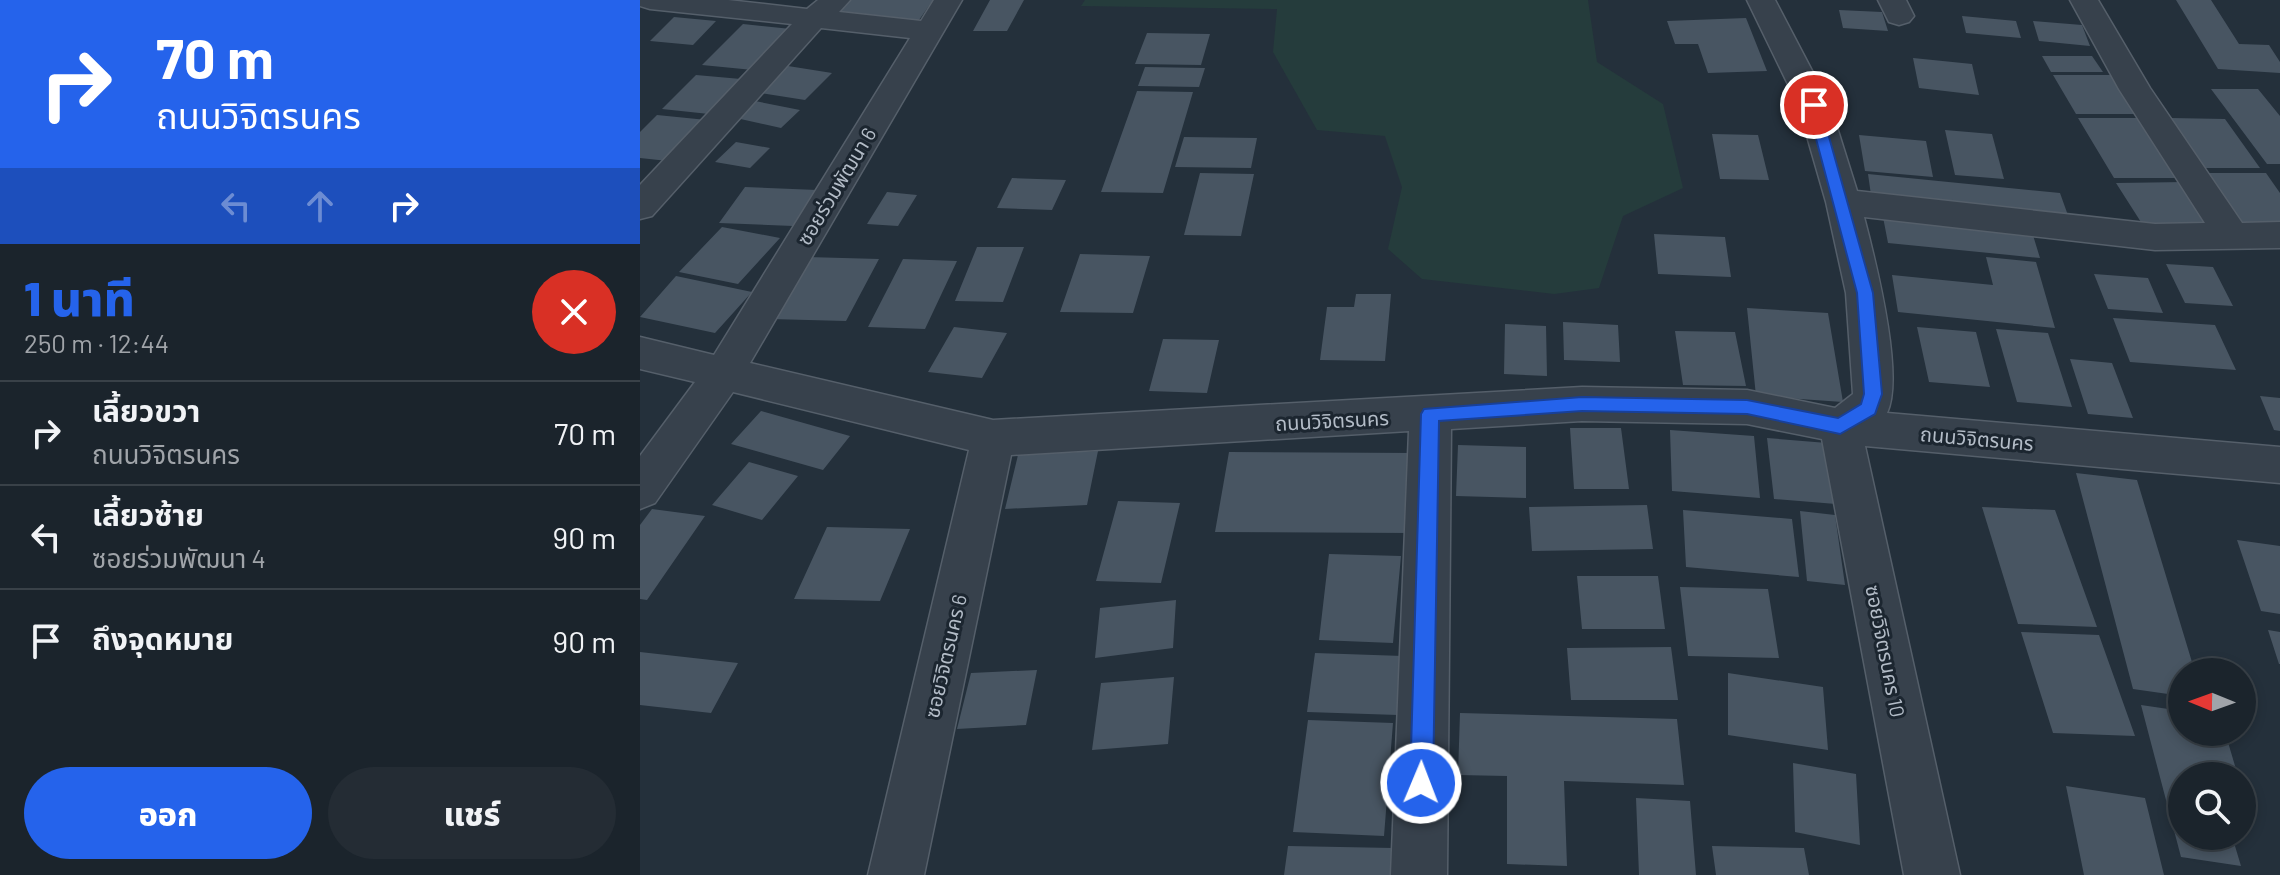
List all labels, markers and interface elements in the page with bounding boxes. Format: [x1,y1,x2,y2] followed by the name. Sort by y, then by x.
[156,23,274,90] text: 70 m
[24,32,128,136] icon: right
[1780,71,1848,139] pin
[1792,83,1836,127] icon: arrive
[156,93,361,136] text: ถนนวิจิตรนคร
[791,123,881,249] street label: ซอยร่วมพัฒนา 6
[214,184,258,228] icon: left
[298,184,342,228] icon: ahead
[382,184,426,228] icon: right
[24,268,135,326] text: 1 นาที
[532,270,616,354] button: close
[24,327,169,358] text: 250 m · 12:44
[92,392,200,428] text: เลี้ยวขวา
[1275,405,1389,435] street label: ถนนวิจิตรนคร
[24,411,68,455] icon: right
[554,415,616,451] text: 70 m
[1919,421,2035,455] street label: ถนนวิจิตรนคร
[92,438,240,469] text: ถนนวิจิตรนคร
[92,496,204,532] text: เลี้ยวซ้าย
[24,515,68,559] icon: left
[553,519,616,555] text: 90 m
[92,542,266,573] text: ซอยร่วมพัฒนา 4
[1861,583,1911,719] street label: ซอยวิจิตรนคร 10
[919,592,971,720] street label: ซอยวิจิตรนคร 6
[24,619,68,663] icon: arrive
[92,620,233,656] text: ถึงจุดหมาย
[553,623,616,659] text: 90 m
[2168,658,2256,746] north arrow
[2168,658,2256,850] map controls
[1379,741,1463,825] position arrow
[2168,762,2256,850] button: search
[24,767,312,859] button: ออก
[328,767,616,859] button: แชร์

